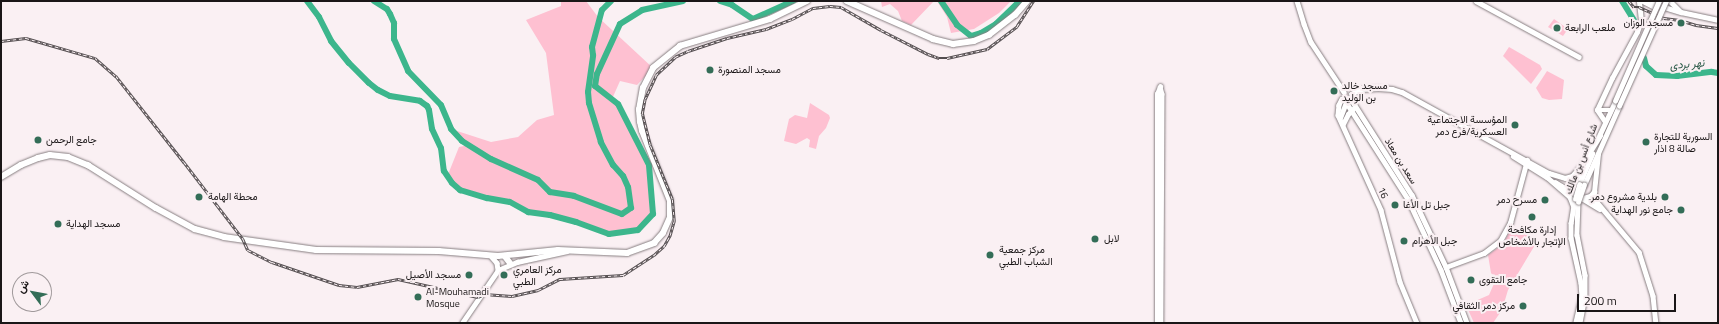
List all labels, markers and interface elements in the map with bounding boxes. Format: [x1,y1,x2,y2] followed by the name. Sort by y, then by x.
[1623,17,1673,29] place label: مسجد الوزان
[1676,18,1686,28] marker: مسجد الوزان
[1565,22,1615,34] place label: ملعب الرابعة
[1552,23,1562,33] marker: ملعب الرابعة
[1669,56,1705,72] water label: نهر بردى
[718,64,781,76] place label: مسجد المنصورة
[705,65,715,75] marker: مسجد المنصورة
[1342,79,1388,102] place label: مسجد خالد بن الوليد
[1329,86,1339,96] marker: مسجد خالد بن الوليد
[1427,113,1507,136] place label: المؤسسة الاجتماعية العسكرية/فرع دمر
[1510,120,1520,130] marker: المؤسسة الاجتماعية العسكرية/فرع دمر
[1562,122,1600,196] street label: شارع أنس بن مالك
[1654,130,1712,154] place label: السورية للتجارة صالة 8 اذار
[46,134,97,146] place label: جامع الرحمن
[33,135,43,145] marker: جامع الرحمن
[1382,136,1420,186] street label: سعد بن معاذ
[1641,137,1651,147] marker: السورية للتجارة صالة 8 اذار
[1375,185,1391,201] street label: 16
[193,191,205,203] marker: محطة الهامة
[208,191,258,203] place label: محطة الهامة
[1591,191,1657,203] place label: بلدية مشروع دمر
[1660,192,1670,202] marker: بلدية مشروع دمر
[1496,194,1537,206] place label: مسرح دمر
[1540,195,1550,205] marker: مسرح دمر
[1403,199,1450,211] place label: جبل تل الأغا
[1390,200,1400,210] marker: جبل تل الأغا
[1611,204,1673,216] place label: جامع نور الهداية
[1676,205,1686,215] marker: جامع نور الهداية
[1527,212,1537,222] marker: إدارة مكافحة الإتجار بالأشخاص
[66,218,120,230] place label: مسجد الهداية
[53,219,63,229] marker: مسجد الهداية
[1498,223,1566,246] place label: إدارة مكافحة الإتجار بالأشخاص
[1089,233,1101,245] marker: لابل
[1104,233,1119,245] place label: لابل
[1412,235,1457,247] place label: جبل الأهرام
[1399,236,1409,246] marker: جبل الأهرام
[999,243,1053,266] place label: مركز جمعية الشباب الطبي
[984,249,996,261] marker: مركز جمعية الشباب الطبي
[513,263,562,286] place label: مركز العامري الطبي
[406,269,461,281] place label: مسجد الأصيل
[498,269,510,281] marker: مركز العامري الطبي
[464,270,474,280] marker: مسجد الأصيل
[12,272,52,312] north arrow
[1479,274,1527,286] place label: جامع التقوى
[1466,275,1476,285] marker: جامع التقوى
[12,276,33,296] text: ش
[426,285,489,308] place label: Al-Mouhamadi Mosque
[1579,286,1678,312] scale bar
[1584,291,1617,310] text: 200 m
[413,292,423,302] marker: Al-Mouhamadi Mosque
[1452,300,1515,312] place label: مركز دمر الثقافي
[1518,301,1528,311] marker: مركز دمر الثقافي

